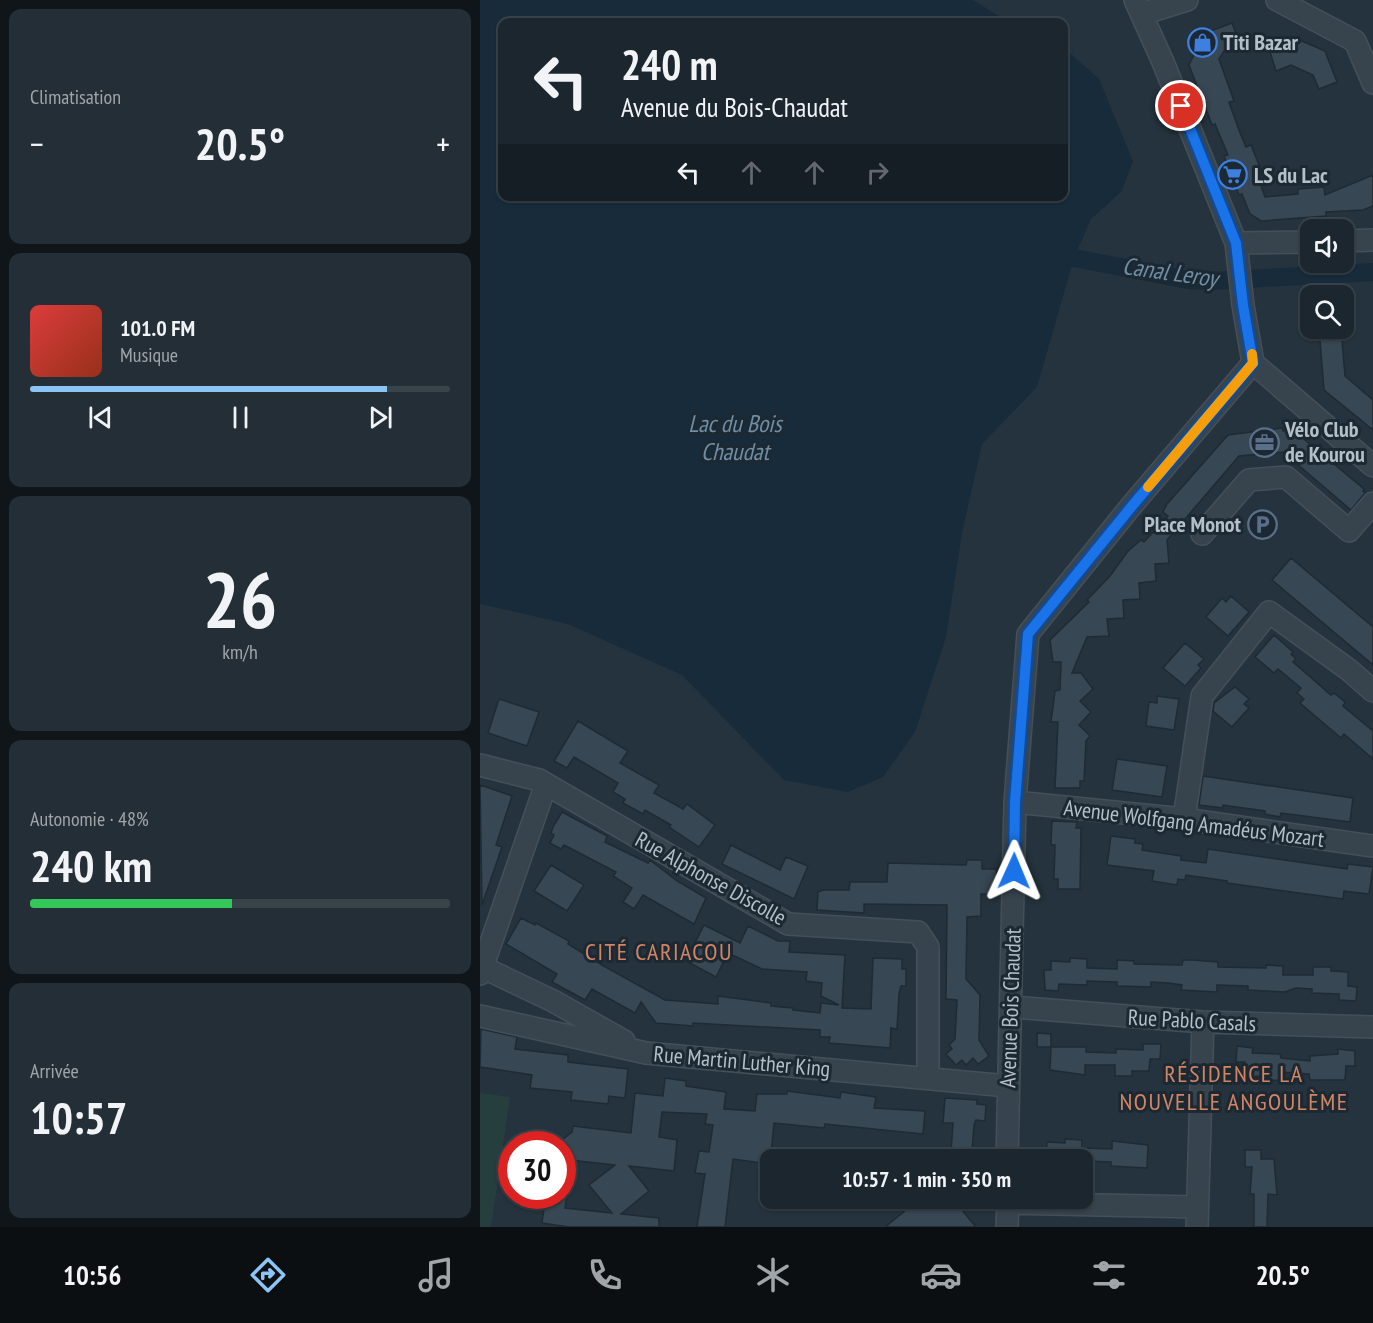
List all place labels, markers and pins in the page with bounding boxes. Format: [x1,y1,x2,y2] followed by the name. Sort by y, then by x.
[1186,26,1218,58] shop icon: Titi Bazar
[1223,28,1299,56] place label: Titi Bazar
[1155,80,1206,131] pin
[1217,159,1249,191] supermarket icon: LS du Lac
[1254,161,1328,189] place label: LS du Lac
[1284,415,1365,468] place label: Vélo Club de Kourou
[1248,426,1280,458] office icon: Vélo Club de Kourou
[1246,508,1278,540] parking icon: Place Monot
[1144,510,1242,538] place label: Place Monot

